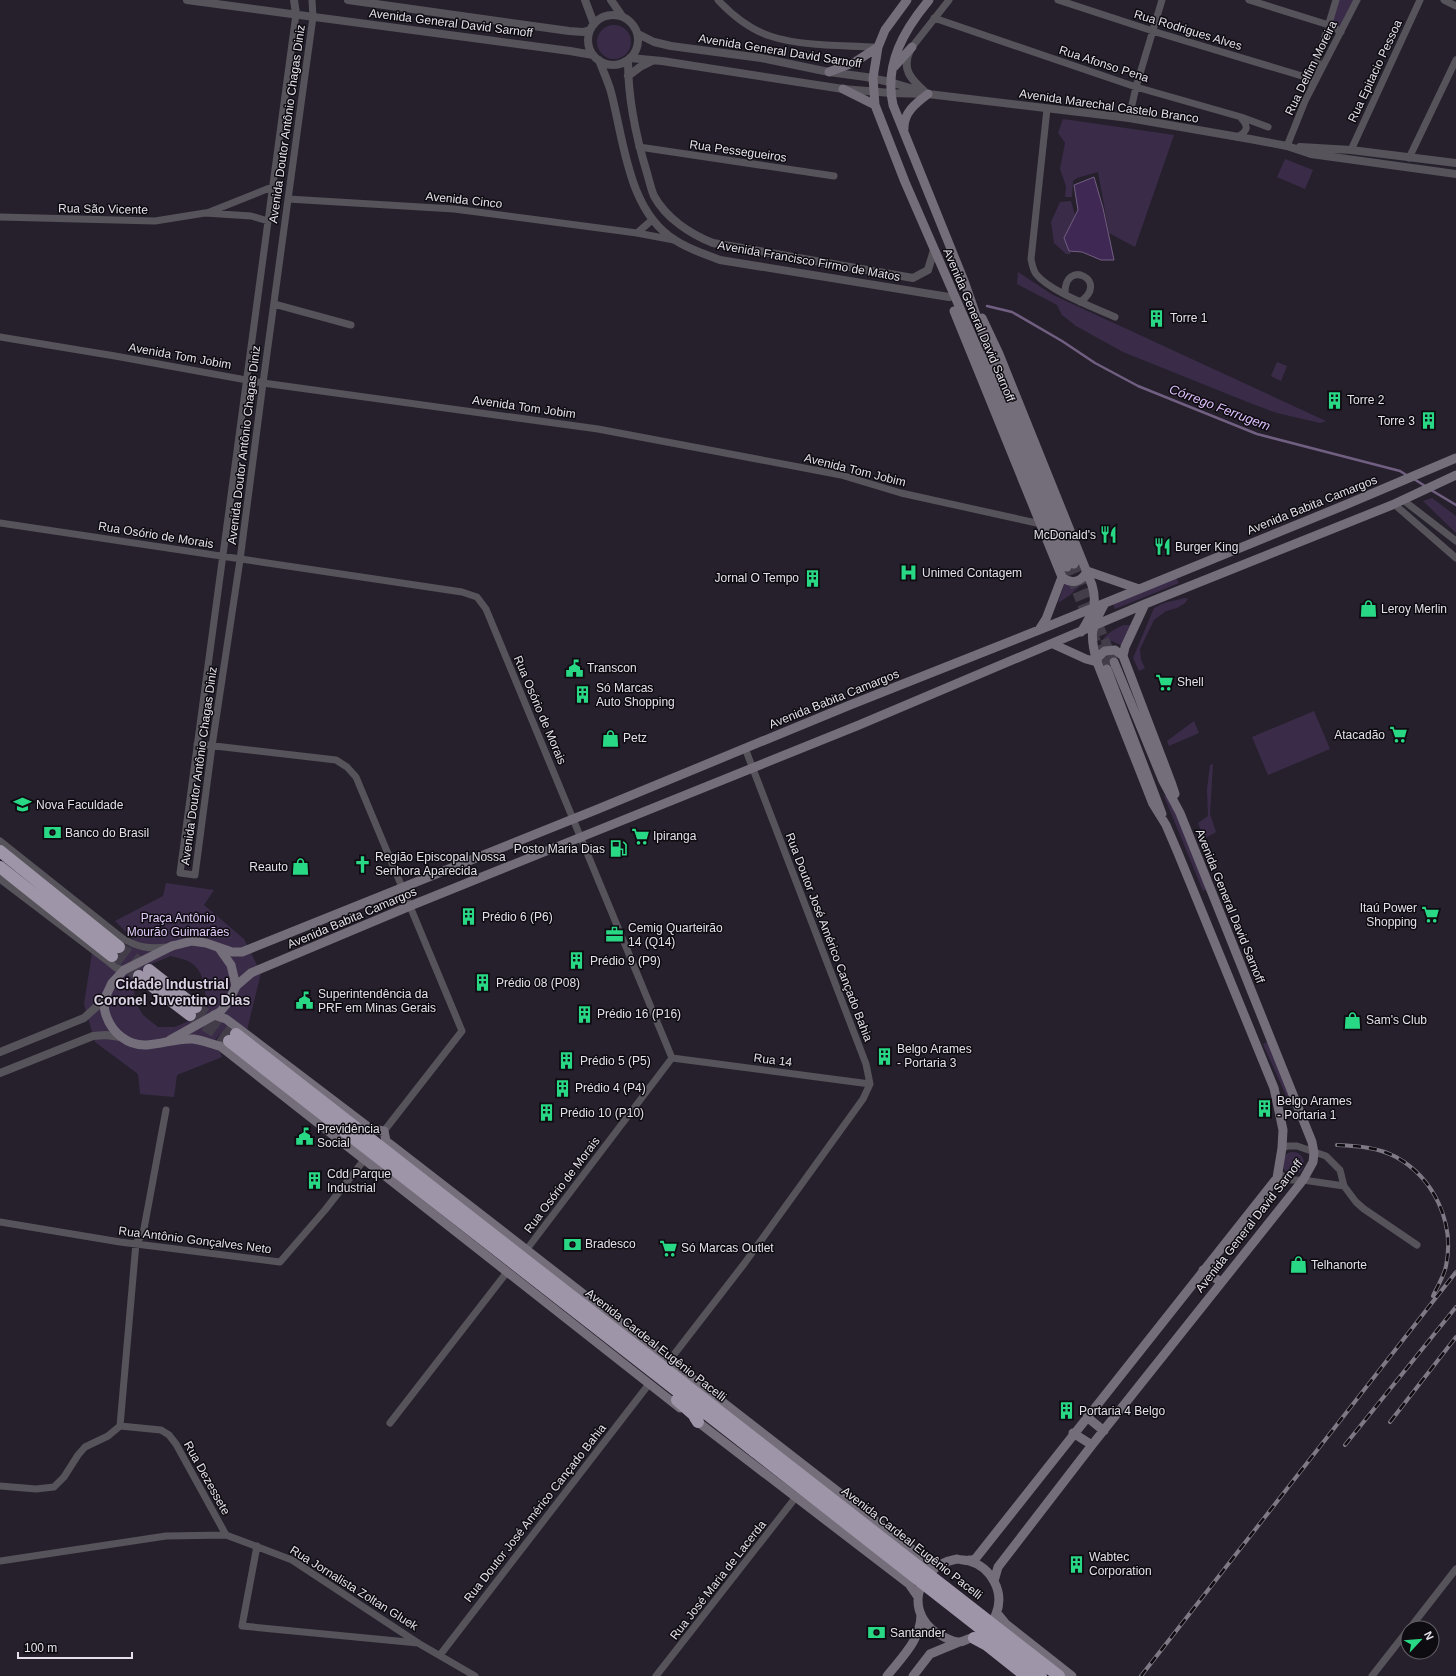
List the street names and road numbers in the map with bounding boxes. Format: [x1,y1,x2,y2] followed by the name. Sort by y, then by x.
[368,6,534,40] street label: Avenida General David Sarnoff
[1132,7,1244,53] street label: Rua Rodrigues Alves
[1345,17,1405,124] street label: Rua Epitacio Pessoa
[1282,18,1340,118] street label: Rua Delfim Moreira
[266,24,308,224] street label: Avenida Doutor Antônio Chagas Diniz
[697,31,863,71] street label: Avenida General David Sarnoff
[1057,43,1151,85] street label: Rua Afonso Pena
[1018,86,1200,126] street label: Avenida Marechal Castelo Branco
[688,137,788,165] street label: Rua Pessegueiros
[425,189,503,211] street label: Avenida Cinco
[58,201,148,217] street label: Rua São Vicente
[717,238,901,284] street label: Avenida Francisco Firmo de Matos
[940,246,1018,404] street label: Avenida General David Sarnoff
[127,340,233,372] street label: Avenida Tom Jobim
[225,345,263,545] street label: Avenida Doutor Antônio Chagas Diniz
[471,393,577,421] street label: Avenida Tom Jobim
[803,451,907,489] street label: Avenida Tom Jobim
[1245,472,1379,538] street label: Avenida Babita Camargos
[97,519,215,551] street label: Rua Osório de Morais
[511,654,569,766] street label: Rua Osório de Morais
[178,666,220,866] street label: Avenida Doutor Antônio Chagas Diniz
[767,666,901,732] street label: Avenida Babita Camargos
[1193,827,1268,986] street label: Avenida General David Sarnoff
[783,831,875,1043] street label: Rua Doutor José Américo Cançado Bahia
[285,884,419,952] street label: Avenida Babita Camargos
[753,1051,793,1069] street label: Rua 14
[521,1134,603,1236] street label: Rua Osório de Morais
[1193,1156,1306,1295] street label: Avenida General David Sarnoff
[118,1224,273,1256] street label: Rua Antônio Gonçalves Neto
[583,1286,729,1404] street label: Avenida Cardeal Eugênio Pacelli
[461,1421,609,1605] street label: Rua Doutor José Américo Cançado Bahia
[181,1439,233,1518] street label: Rua Dezessete
[839,1484,985,1602] street label: Avenida Cardeal Eugênio Pacelli
[667,1517,769,1642] street label: Rua José Maria de Lacerda
[288,1543,421,1634] street label: Rua Jornalista Zoltan Gluek

